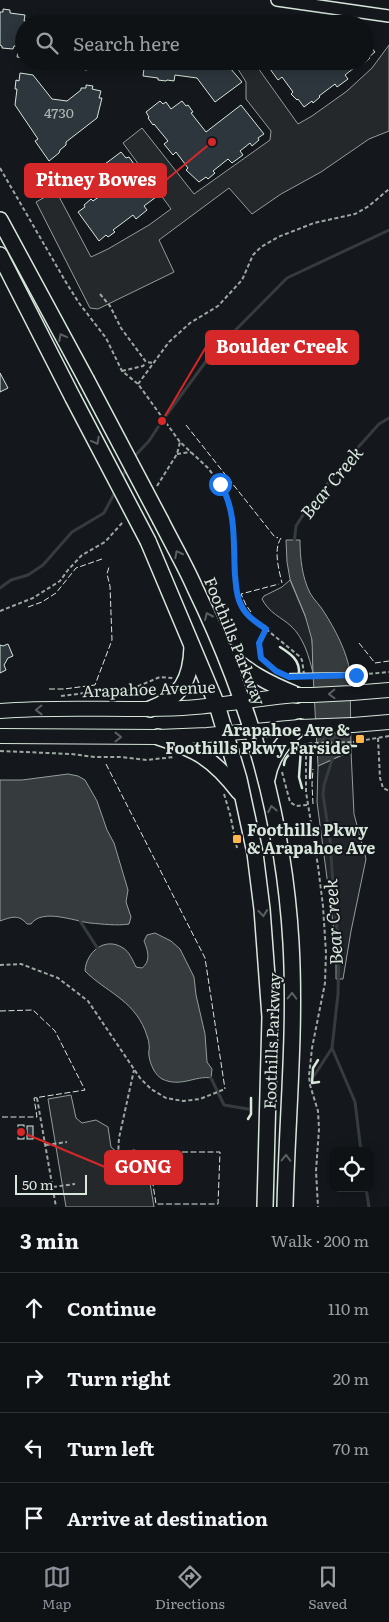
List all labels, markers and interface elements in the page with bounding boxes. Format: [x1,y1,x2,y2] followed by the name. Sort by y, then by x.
[15,15,374,70] search box
[33,29,61,57] icon: search
[73,29,180,57] text: Search here
[44,102,74,122] house number: 4730
[25,164,166,197] callout: Pitney Bowes
[36,165,156,192] text: Pitney Bowes
[206,331,358,364] callout: Boulder Creek
[216,332,349,359] text: Boulder Creek
[58,333,68,342] one-way arrow
[90,436,100,445] one-way arrow
[293,440,369,524] water label: Bear Creek
[209,473,232,496] route start
[174,550,184,559] one-way arrow
[199,573,273,709] street label: Foothills Parkway
[203,612,214,621] one-way arrow
[345,664,368,687] route end
[82,674,216,702] street label: Arapahoe Avenue
[328,689,336,699] one-way arrow
[35,705,42,715] one-way arrow
[165,717,350,759] place label: Arapahoe Ave & Foothills Pkwy Farside
[114,731,122,742] one-way arrow
[354,733,366,745] marker: Arapahoe Ave & Foothills Pkwy Farside
[268,805,278,814] one-way arrow
[247,817,375,859] place label: Foothills Pkwy & Arapahoe Ave
[231,833,243,845] marker: Foothills Pkwy & Arapahoe Ave
[316,878,349,966] water label: Bear Creek
[257,909,268,917] one-way arrow
[257,971,285,1110] street label: Foothills Parkway
[287,992,297,1000] one-way arrow
[329,1147,374,1192] map controls
[329,1147,374,1192] button: locate
[105,1151,182,1184] callout: GONG
[115,1152,171,1179] text: GONG
[281,1154,291,1162] one-way arrow
[15,1172,88,1195] scale bar
[22,1174,54,1194] text: 50 m
[20,1224,79,1255] text: 3 min
[271,1228,369,1252] text: Walk · 200 m
[20,1294,48,1322] icon: ahead
[67,1294,156,1322] text: Continue
[328,1296,369,1320] text: 110 m
[20,1364,48,1392] icon: right
[67,1364,171,1392] text: Turn right
[333,1366,369,1390] text: 20 m
[20,1434,48,1462] icon: left
[67,1434,154,1462] text: Turn left
[333,1436,369,1460] text: 70 m
[20,1504,48,1532] icon: arrive
[67,1504,268,1532] text: Arrive at destination
[42,1563,72,1613] tab: Map
[155,1563,225,1613] tab: Directions
[308,1563,347,1613] tab: Saved

